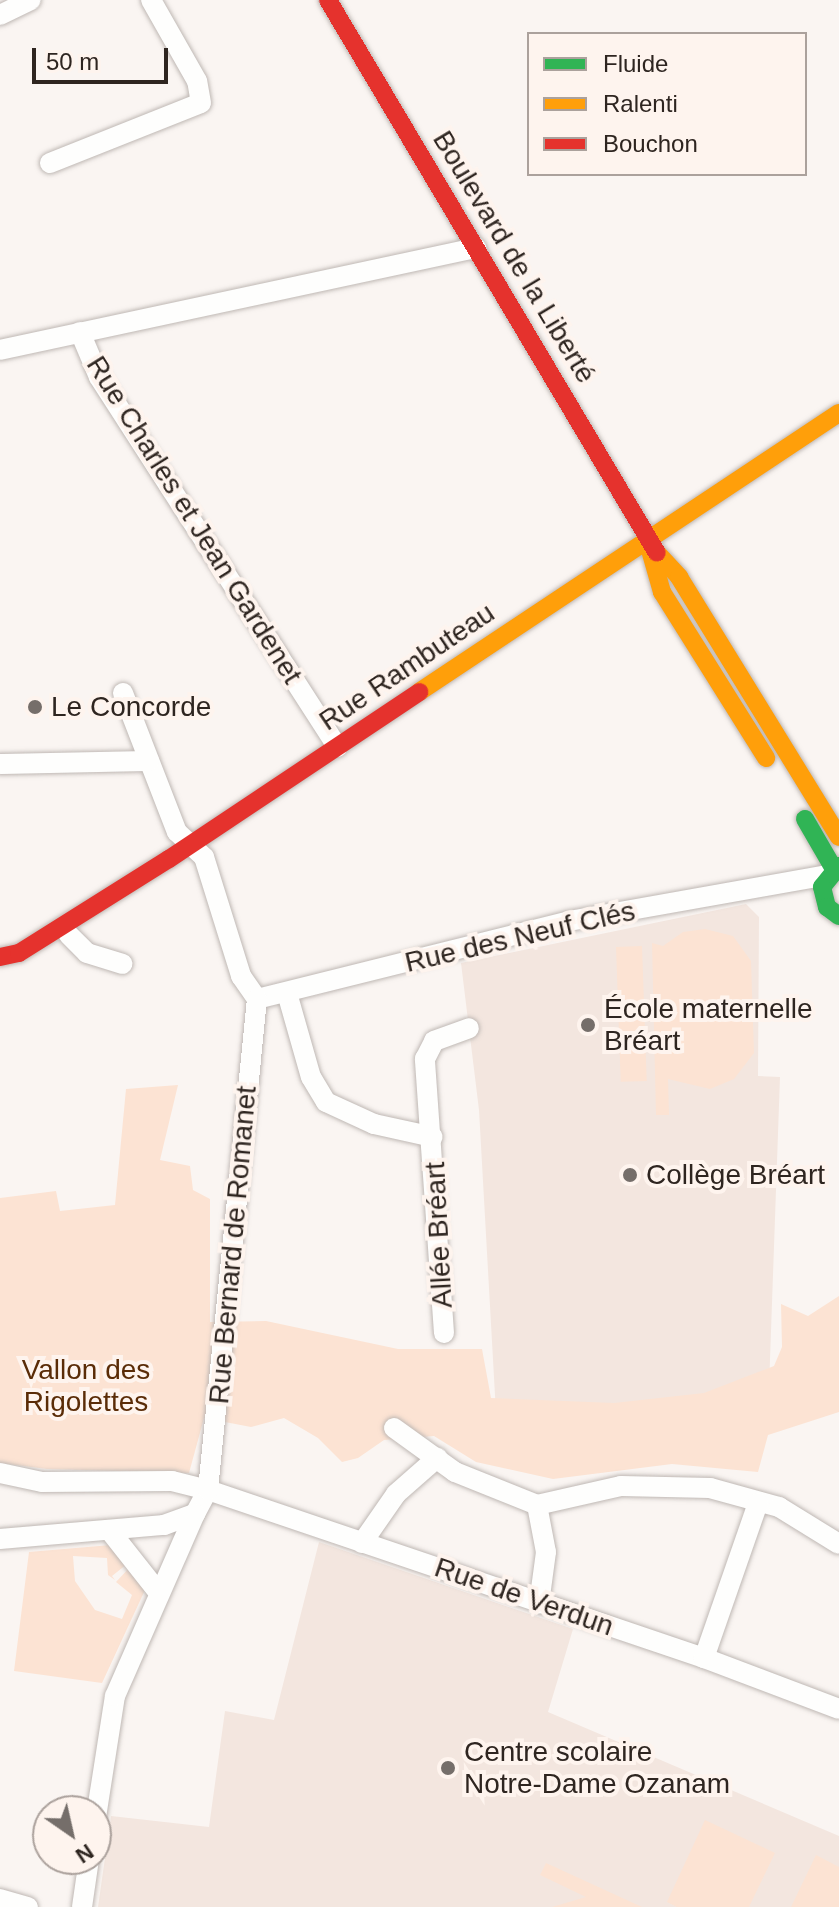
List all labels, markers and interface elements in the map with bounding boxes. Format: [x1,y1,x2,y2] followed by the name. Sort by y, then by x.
[36,32,172,82] scale bar
[527,32,807,176] legend
[46,48,99,75] text: 50 m
[603,50,668,77] text: Fluide
[603,90,678,117] text: Ralenti
[425,125,603,389] street label: Boulevard de la Liberté
[603,130,698,157] text: Bouchon
[79,350,309,690] street label: Rue Charles et Jean Gardenet
[313,596,501,738] street label: Rue Rambuteau
[51,690,211,724] place label: Le Concorde
[26,698,44,716] marker: Le Concorde
[402,894,638,980] street label: Rue des Neuf Clés
[604,992,813,1058] place label: École maternelle Bréart
[579,1016,597,1034] marker: École maternelle Bréart
[202,1085,264,1405] street label: Rue Bernard de Romanet
[646,1158,825,1192] place label: Collège Bréart
[418,1161,460,1309] street label: Allée Bréart
[621,1166,639,1184] marker: Collège Bréart
[22,1353,150,1419] park label: Vallon des Rigolettes
[430,1551,618,1643] street label: Rue de Verdun
[464,1735,730,1801] place label: Centre scolaire Notre-Dame Ozanam
[439,1759,457,1777] marker: Centre scolaire Notre-Dame Ozanam
[32,1795,112,1875] north arrow
[71,1839,98,1868] text: N

